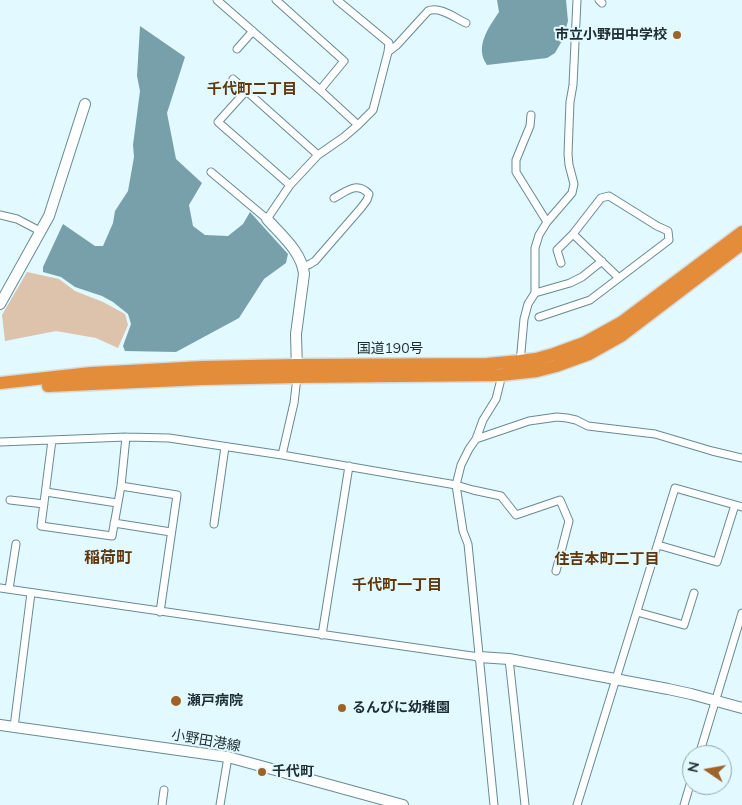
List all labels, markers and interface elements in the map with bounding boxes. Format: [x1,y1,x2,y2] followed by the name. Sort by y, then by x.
[555,27,667,43] place label: 市立小野田中学校
[671,29,683,41] marker: 市立小野田中学校
[207,80,297,98] district label: 千代町二丁目
[356,341,424,357] street label: 国道190号
[84,548,132,568] district label: 稲荷町
[555,550,659,568] district label: 住吉本町二丁目
[352,576,442,594] district label: 千代町一丁目
[187,693,243,709] place label: 瀬戸病院
[169,694,183,708] marker: 瀬戸病院
[352,700,450,716] place label: るんびに幼稚園
[336,702,348,714] marker: るんびに幼稚園
[170,727,242,755] street label: 小野田港線
[682,745,732,795] north arrow
[683,760,703,774] text: N
[272,764,314,780] place label: 千代町
[256,766,268,778] marker: 千代町

